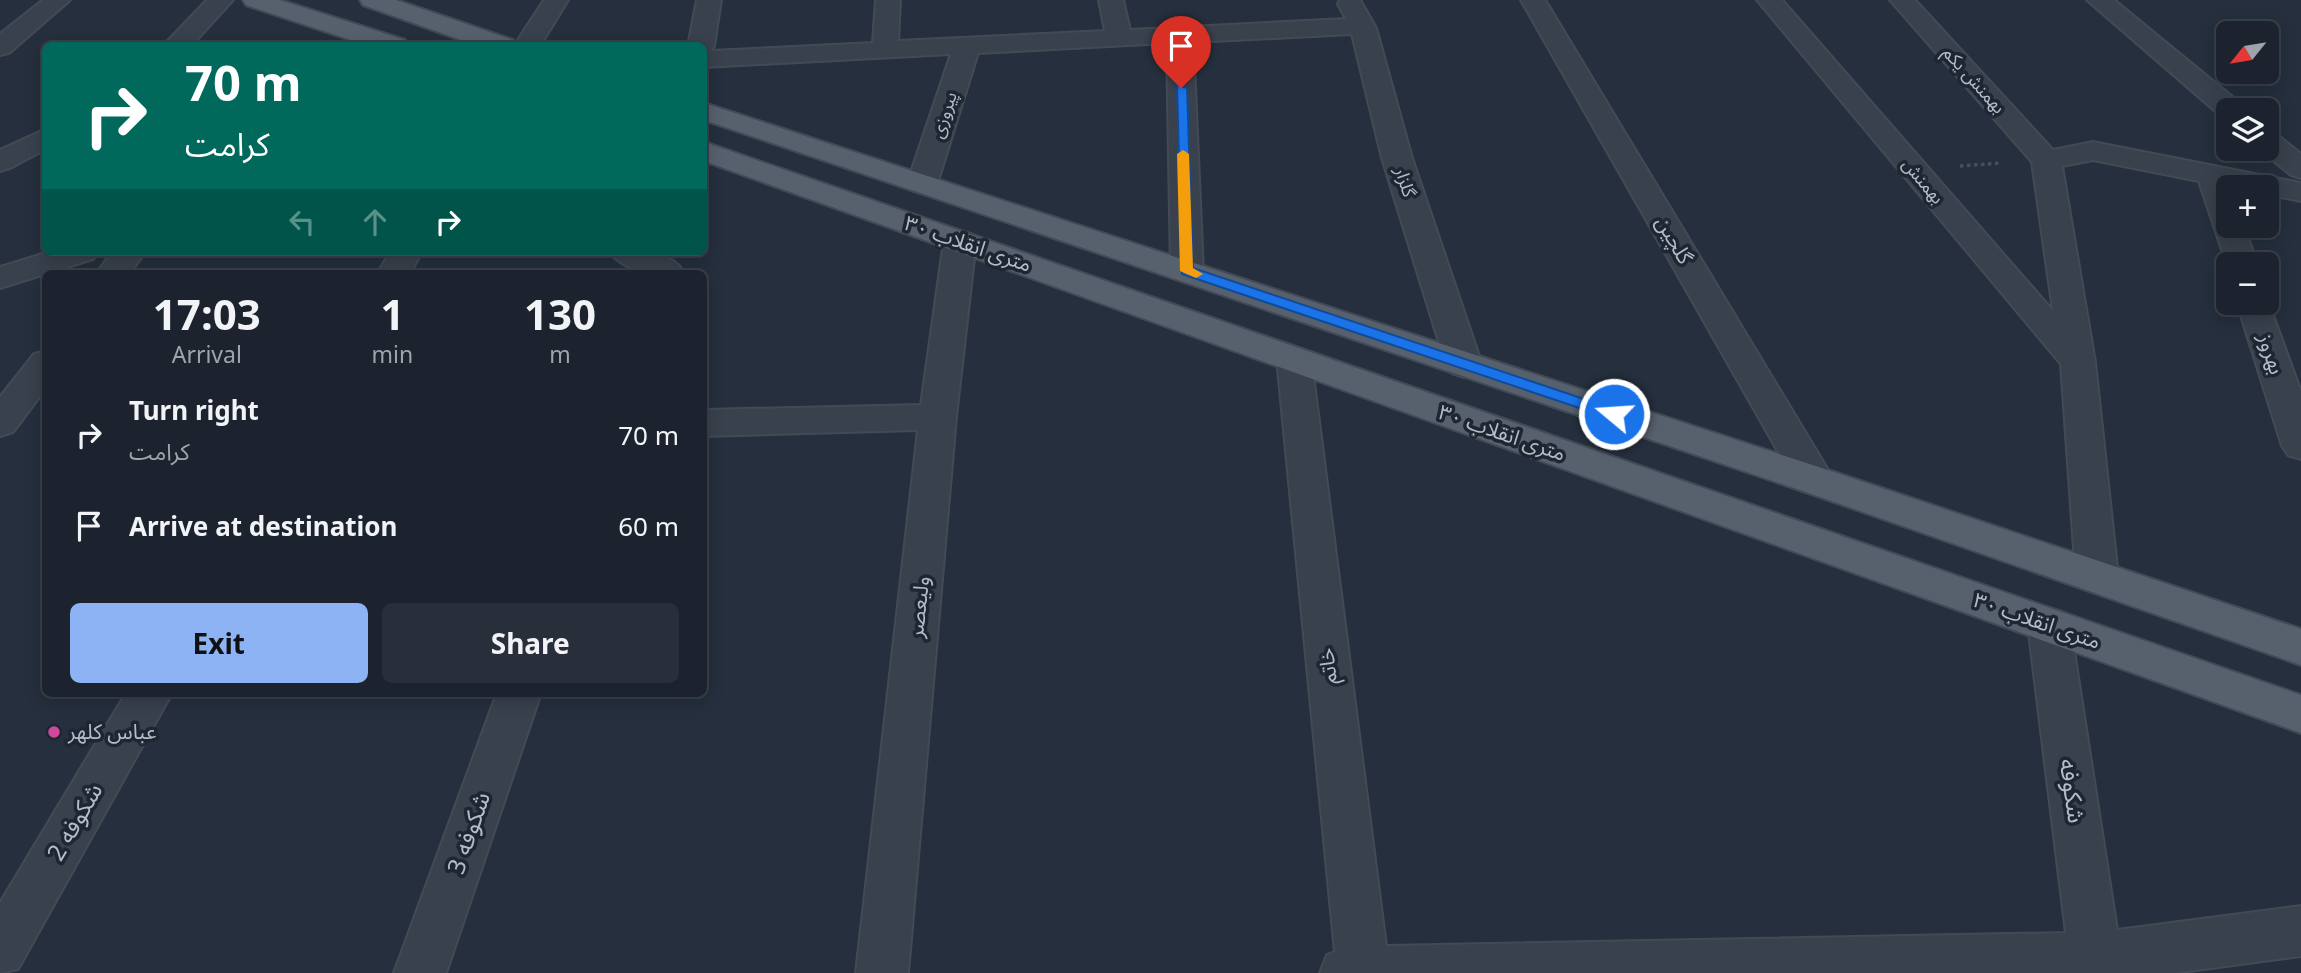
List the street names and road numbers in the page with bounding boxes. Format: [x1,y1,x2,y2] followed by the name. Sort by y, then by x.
[1937,41,2011,119] street label: بهمنش یکم
[924,88,962,141] street label: پیروزی
[1897,152,1950,209] street label: بهمنش
[1390,163,1422,200] street label: گلزار
[901,208,1036,278] street label: ۳۰ متری انقلاب
[1650,210,1700,269] street label: گلچین
[2252,329,2292,378] street label: بهروز
[1435,397,1570,467] street label: ۳۰ متری انقلاب
[901,575,935,640] street label: ولیعصر
[1970,585,2105,655] street label: ۳۰ متری انقلاب
[1311,646,1345,686] street label: خاتم
[2053,756,2094,825] street label: شکوفه
[38,776,109,866] street label: شکوفه 2
[438,787,497,878] street label: شکوفه 3

